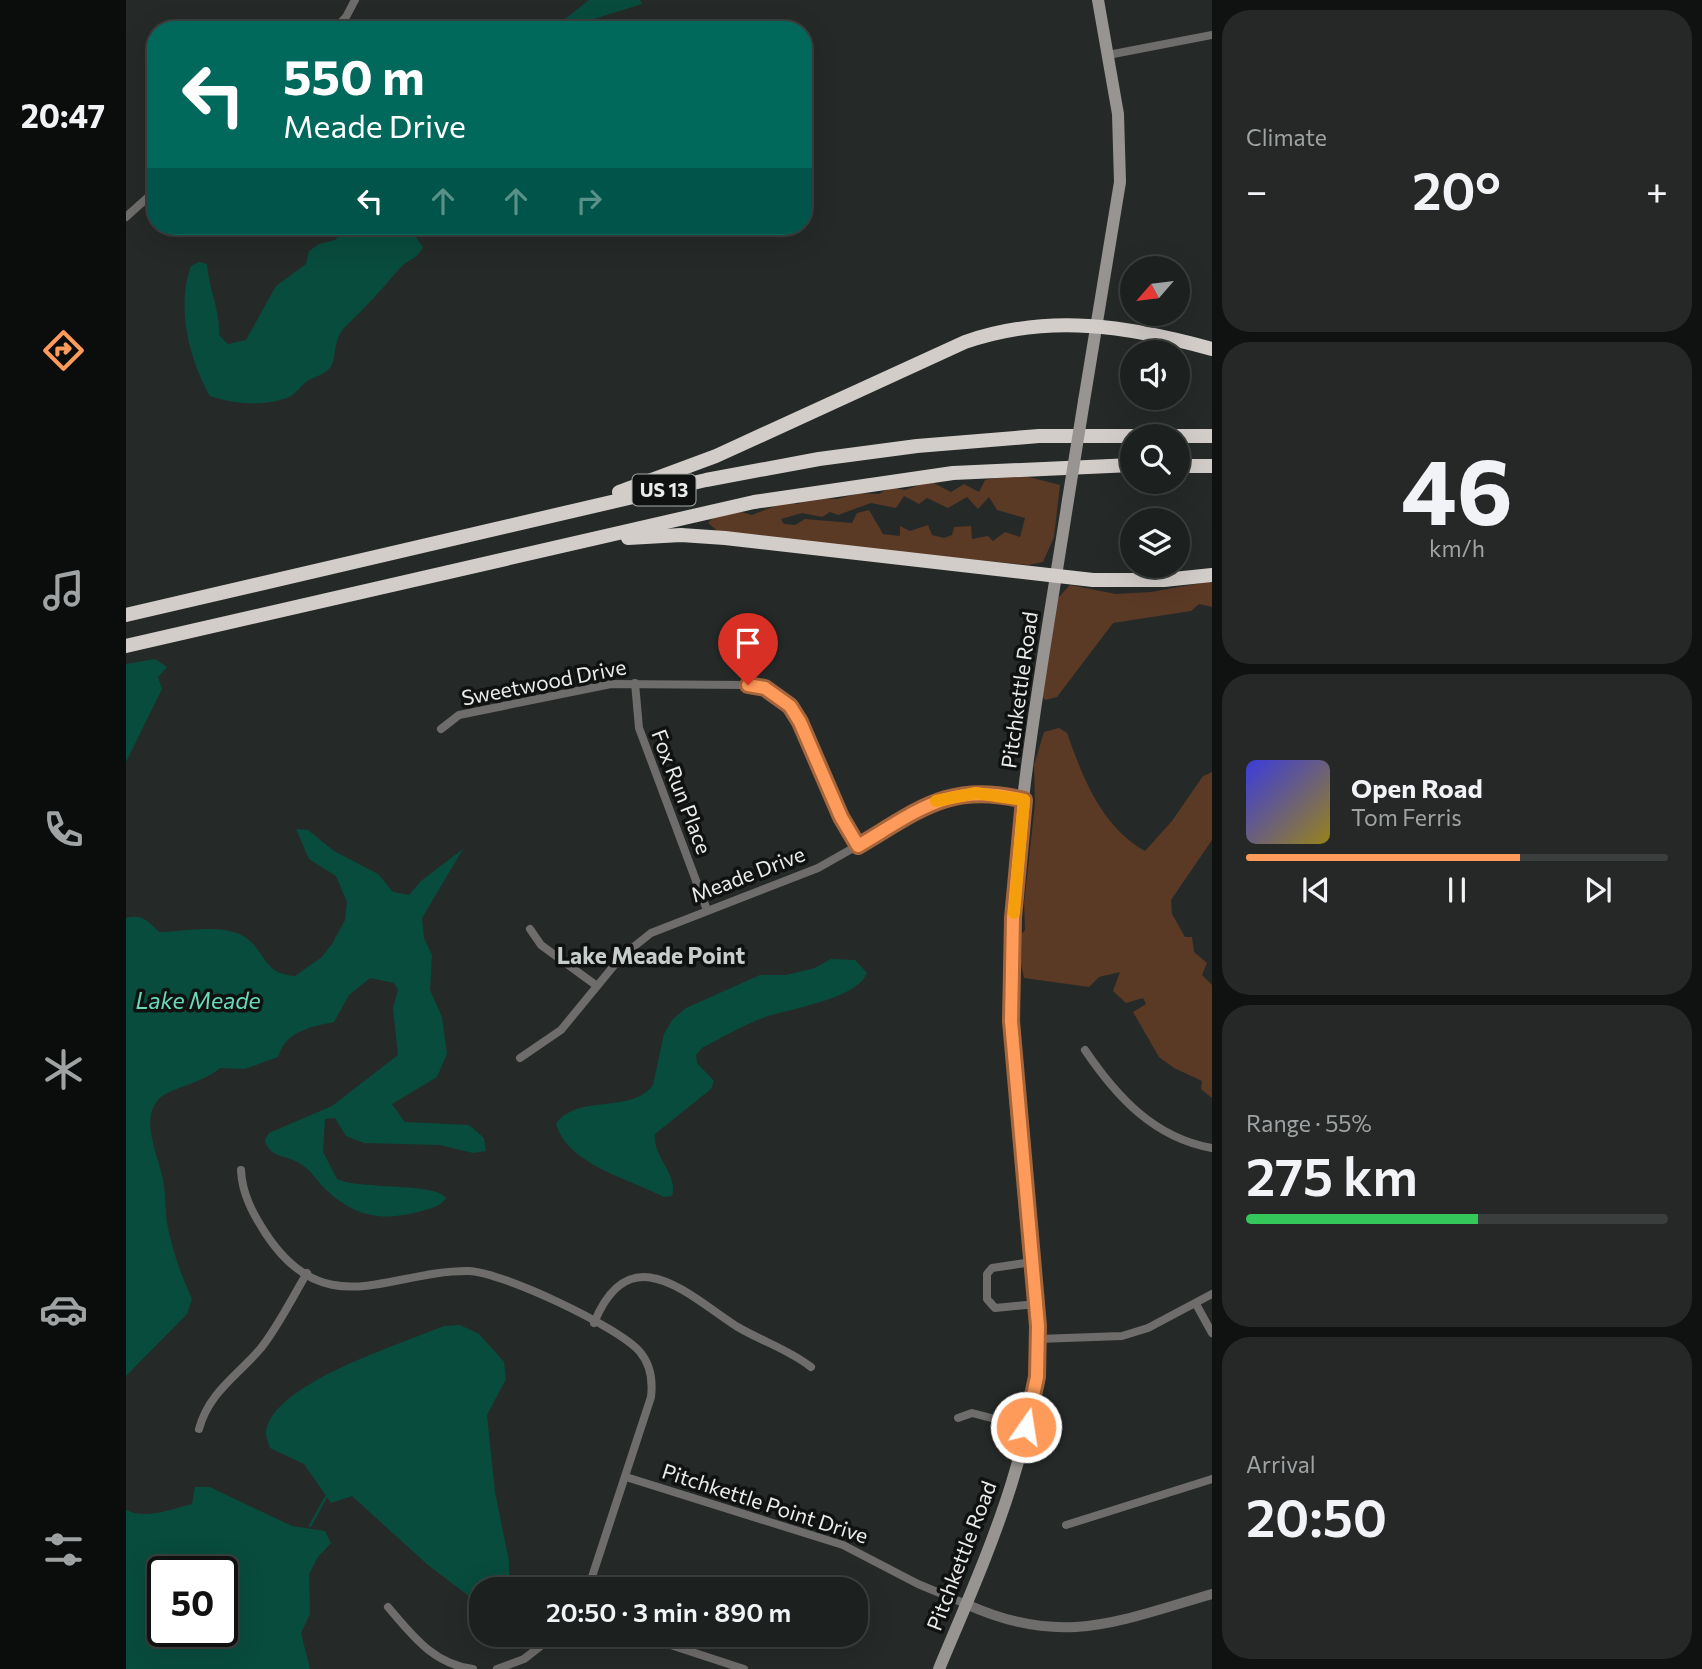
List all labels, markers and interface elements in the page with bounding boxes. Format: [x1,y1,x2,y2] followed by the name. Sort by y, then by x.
[283,45,425,105] text: 550 m
[168,49,259,140] icon: left
[21,95,105,135] text: 20:47
[283,105,466,145] text: Meade Drive
[1246,123,1327,151] text: Climate
[1412,157,1501,221] text: 20°
[1246,166,1268,213] text: −
[1646,166,1668,213] text: +
[351,182,389,220] icon: left
[424,182,462,220] icon: ahead
[497,182,535,220] icon: ahead
[570,182,608,220] icon: right
[1120,256,1190,326] north arrow
[1120,256,1190,578] map controls
[39,326,88,375] icon: directions
[1120,340,1190,410] button: sound
[1120,424,1190,494] button: search
[1401,432,1513,544] text: 46
[632,475,696,505] road number: US 13
[1120,508,1190,578] button: layers
[1429,534,1485,562] text: km/h
[39,566,88,615] icon: music
[995,610,1042,770] street label: Pitchkettle Road
[718,613,778,685] pin
[729,624,767,662] icon: arrive
[459,653,628,710] street label: Sweetwood Drive
[647,726,718,857] street label: Fox Run Place
[1351,772,1483,803] text: Open Road
[1351,803,1462,831] text: Tom Ferris
[39,805,88,854] icon: phone
[687,840,808,907] street label: Meade Drive
[1297,871,1335,909] icon: previous
[1438,871,1476,909] icon: pause
[1579,871,1617,909] icon: next
[557,941,746,969] district label: Lake Meade Point
[135,986,261,1014] water label: Lake Meade
[39,1045,88,1094] icon: climate
[1246,1109,1372,1137] text: Range · 55%
[1246,1143,1418,1207] text: 275 km
[39,1285,88,1334] icon: car
[989,1390,1063,1464] position arrow
[1246,1450,1316,1478] text: Arrival
[659,1457,872,1548] street label: Pitchkettle Point Drive
[921,1477,1001,1634] street label: Pitchkettle Road
[1246,1484,1387,1548] text: 20:50
[39,1525,88,1574] icon: filters
[147,1556,238,1647] speed limit sign: 50
[546,1596,791,1627] text: 20:50 · 3 min · 890 m

